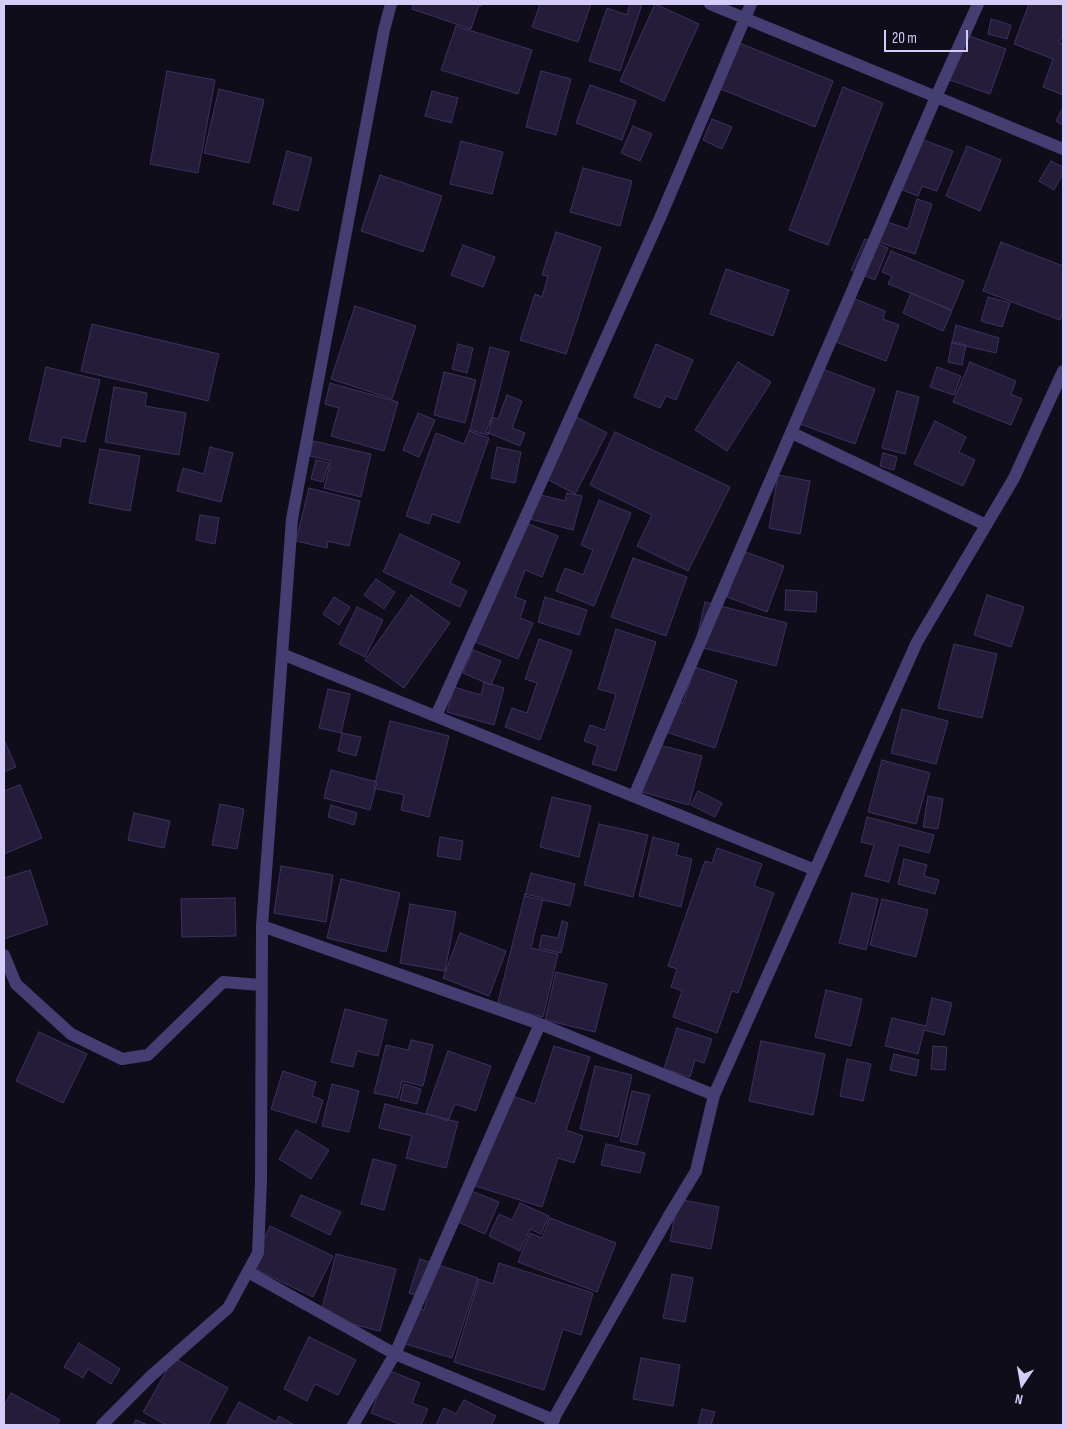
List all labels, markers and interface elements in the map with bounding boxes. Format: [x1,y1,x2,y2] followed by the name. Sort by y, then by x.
[887,20,971,52] scale bar
[892,29,917,48] text: 20 m
[997,1359,1047,1409] north arrow
[1013,1390,1024,1408] text: N

